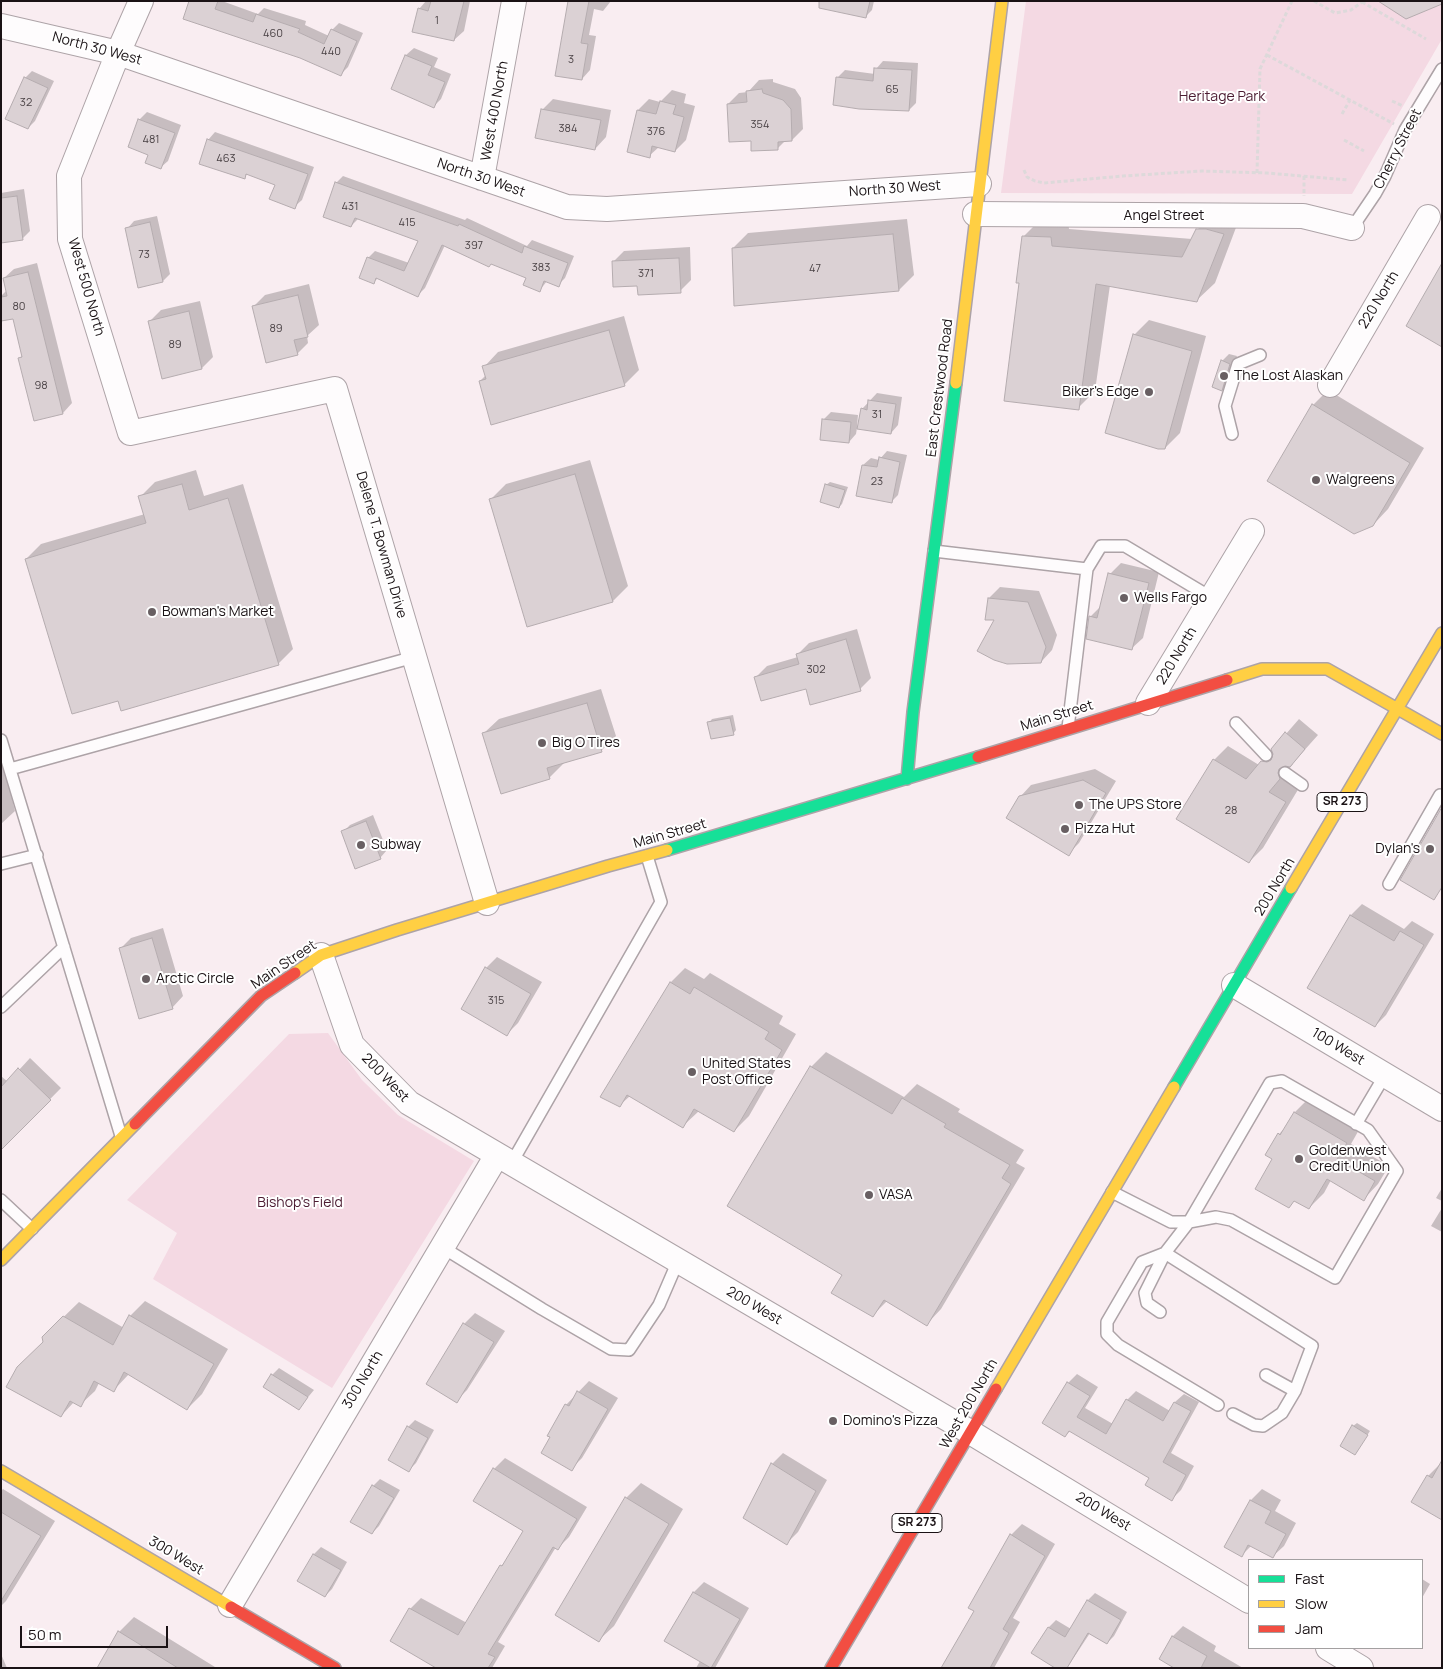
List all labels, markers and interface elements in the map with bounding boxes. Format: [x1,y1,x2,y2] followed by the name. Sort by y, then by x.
[435,14,439,28] house number: 1
[263,27,283,41] house number: 460
[50,29,144,69] street label: North 30 West
[321,45,341,59] house number: 440
[568,53,574,67] house number: 3
[478,60,512,162] street label: West 400 North
[885,83,899,97] house number: 65
[1179,89,1265,105] park label: Heritage Park
[20,96,32,110] house number: 32
[1371,106,1425,192] street label: Cherry Street
[751,118,769,132] house number: 354
[559,122,577,136] house number: 384
[647,125,665,139] house number: 376
[142,133,160,147] house number: 481
[216,152,236,166] house number: 463
[435,155,527,201] street label: North 30 West
[848,177,942,201] street label: North 30 West
[342,200,358,214] house number: 431
[1124,208,1204,224] street label: Angel Street
[398,216,416,230] house number: 415
[64,236,108,338] street label: West 500 North
[465,239,483,253] house number: 397
[138,248,150,262] house number: 73
[532,261,550,275] house number: 383
[809,262,821,276] house number: 47
[638,267,654,281] house number: 371
[1355,268,1403,332] street label: 220 North
[12,300,26,314] house number: 80
[923,318,957,458] street label: East Crestwood Road
[269,322,283,336] house number: 89
[168,338,182,352] house number: 89
[1234,368,1343,384] place label: The Lost Alaskan
[1218,370,1230,382] marker: The Lost Alaskan
[34,379,48,393] house number: 98
[1062,384,1139,400] place label: Biker's Edge
[1143,386,1155,398] marker: Biker's Edge
[872,408,882,422] house number: 31
[352,470,410,620] street label: Delene T. Bowman Drive
[1326,472,1395,488] place label: Walgreens
[1310,474,1322,486] marker: Walgreens
[871,475,883,489] house number: 23
[1134,590,1207,606] place label: Wells Fargo
[1118,592,1130,604] marker: Wells Fargo
[162,604,274,620] place label: Bowman's Market
[146,606,158,618] marker: Bowman's Market
[1153,624,1201,688] street label: 220 North
[806,663,826,677] house number: 302
[1019,697,1095,735] street label: Main Street
[552,735,620,751] place label: Big O Tires
[536,737,548,749] marker: Big O Tires
[1317,792,1367,812] road number: SR 273
[1089,797,1182,813] place label: The UPS Store
[1073,799,1085,811] marker: The UPS Store
[1225,804,1237,818] house number: 28
[632,816,708,852] street label: Main Street
[1075,821,1135,837] place label: Pizza Hut
[1059,823,1071,835] marker: Pizza Hut
[371,837,421,853] place label: Subway
[355,839,367,851] marker: Subway
[1375,841,1420,857] place label: Dylan's
[1424,843,1436,855] marker: Dylan's
[1251,855,1299,919] street label: 200 North
[248,937,320,993] street label: Main Street
[156,971,234,987] place label: Arctic Circle
[140,973,152,985] marker: Arctic Circle
[488,994,504,1008] house number: 315
[1308,1025,1368,1069] street label: 100 West
[358,1050,412,1106] street label: 200 West
[702,1056,791,1088] place label: United States Post Office
[686,1066,698,1078] marker: United States Post Office
[1309,1143,1390,1176] place label: Goldenwest Credit Union
[1293,1153,1305,1165] marker: Goldenwest Credit Union
[879,1187,913,1203] place label: VASA
[863,1189,875,1201] marker: VASA
[257,1195,343,1211] park label: Bishop's Field
[723,1283,785,1329] street label: 200 West
[339,1348,387,1412] street label: 300 North
[937,1356,1001,1452] street label: West 200 North
[843,1413,938,1429] place label: Domino's Pizza
[827,1415,839,1427] marker: Domino's Pizza
[1072,1489,1134,1535] street label: 200 West
[892,1514,942,1532] road number: SR 273
[146,1533,206,1579] street label: 300 West
[1248,1559,1423,1649] legend
[1295,1568,1324,1589] text: Fast
[1295,1593,1328,1614] text: Slow
[22,1616,170,1648] scale bar
[1295,1618,1323,1639] text: Jam
[28,1624,62,1645] text: 50 m

